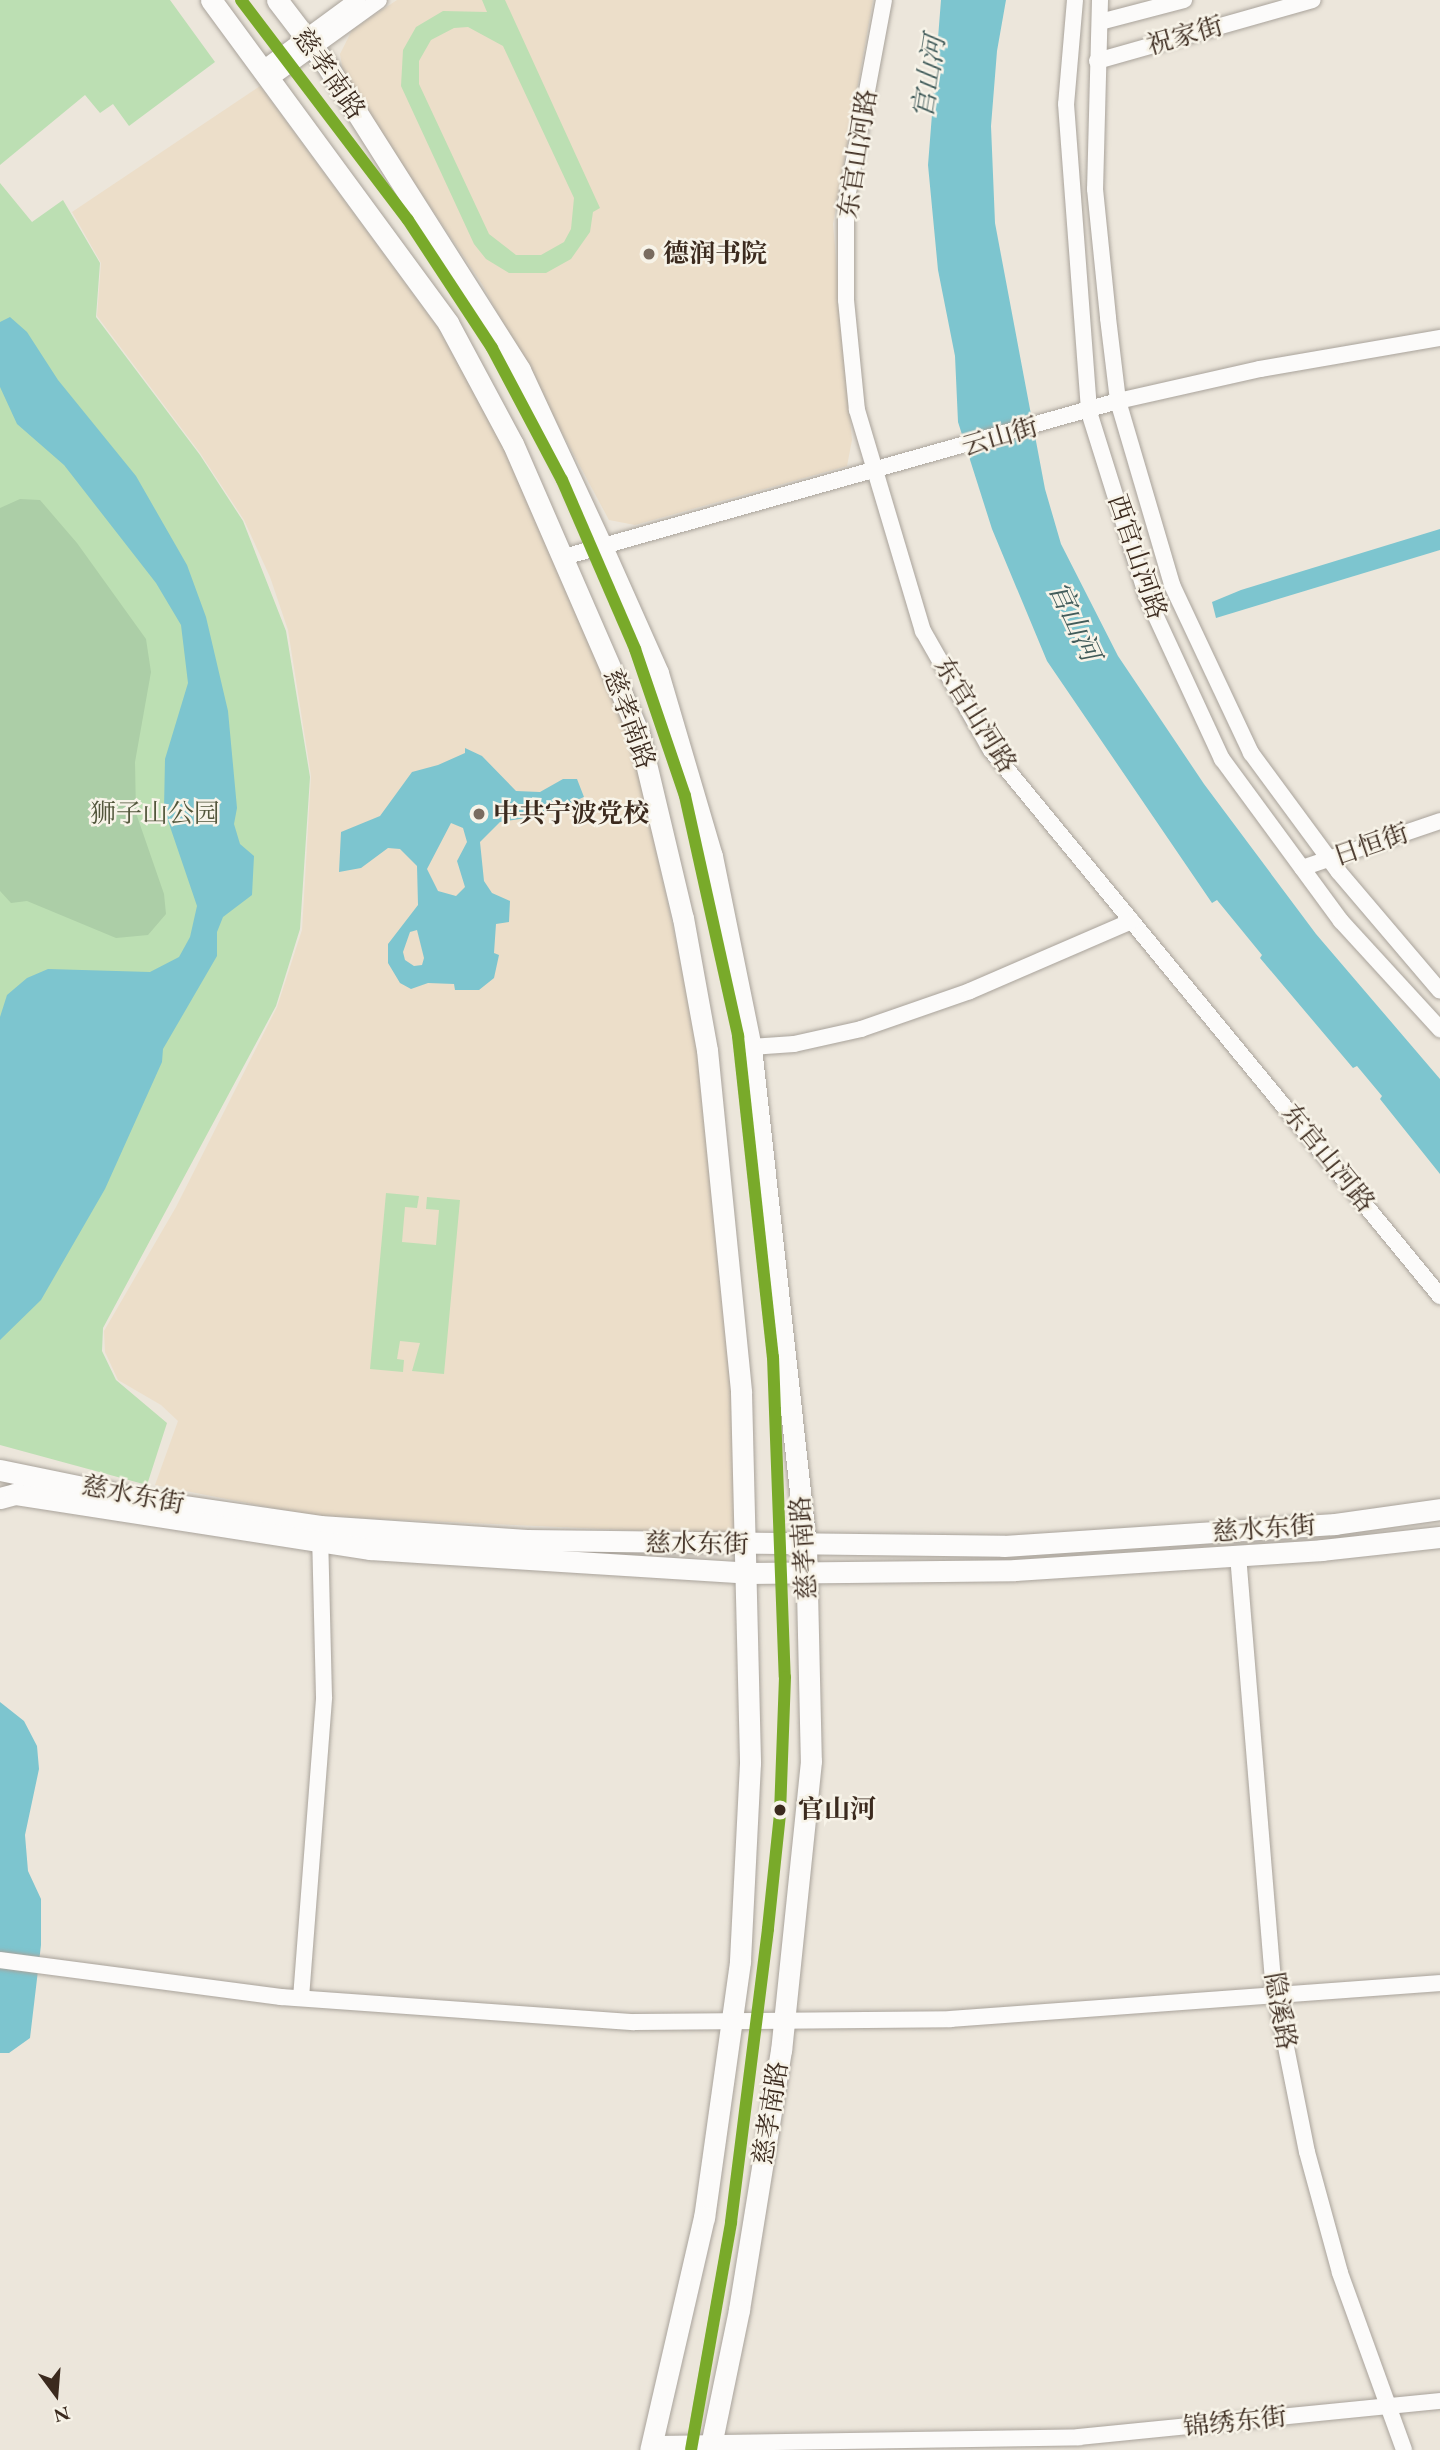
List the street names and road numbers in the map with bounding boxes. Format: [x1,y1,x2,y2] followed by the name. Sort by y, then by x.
[1143,10,1227,62] street label: 祝家街
[286,22,372,126] street label: 慈孝南路
[832,87,884,221] street label: 东官山河路
[958,411,1042,463] street label: 云山街
[1101,490,1173,624] street label: 西官山河路
[927,652,1023,778] street label: 东官山河路
[597,665,661,773] street label: 慈孝南路
[1329,818,1413,872] street label: 日恒街
[1275,1098,1381,1218] street label: 东官山河路
[79,1470,187,1520] street label: 慈水东街
[785,1495,823,1601] street label: 慈孝南路
[1211,1510,1317,1548] street label: 慈水东街
[645,1527,749,1561] street label: 慈水东街
[1258,1970,1302,2052] street label: 隐溪路
[747,2059,795,2167] street label: 慈孝南路
[1182,2401,1288,2443] street label: 锦绣东街

